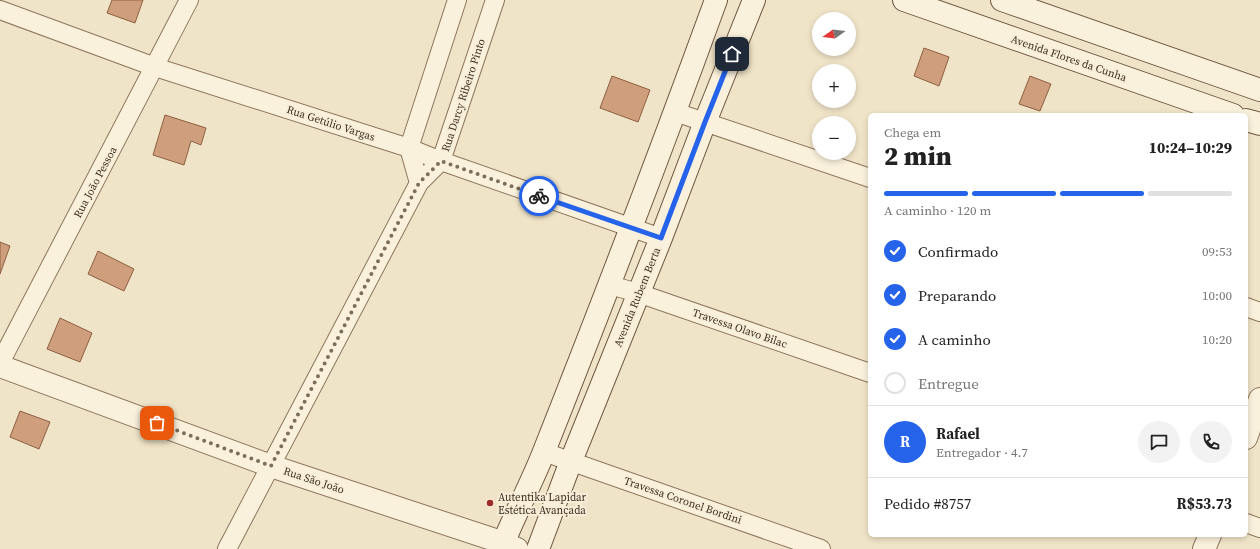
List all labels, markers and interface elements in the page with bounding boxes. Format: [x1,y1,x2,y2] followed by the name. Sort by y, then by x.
[812,12,856,56] north arrow
[812,12,856,160] map controls
[1009,32,1129,85] street label: Avenida Flores da Cunha
[438,37,489,154] street label: Rua Darcy Ribeiro Pinto
[715,37,749,71] pin
[721,43,743,65] icon: home
[812,64,856,108] button: +
[285,102,377,145] street label: Rua Getúlio Vargas
[812,116,856,160] button: −
[884,124,941,141] text: Chega em
[1149,137,1232,158] text: 10:24–10:29
[884,138,952,174] text: 2 min
[70,144,121,221] street label: Rua João Pessoa
[519,176,559,216] courier
[528,185,550,207] icon: bike
[884,202,991,219] text: A caminho · 120 m
[884,240,906,262] icon: check
[918,241,998,262] text: Confirmado
[1202,243,1232,260] text: 09:53
[611,245,664,349] street label: Avenida Rubem Berta
[884,284,906,306] icon: check
[918,285,996,306] text: Preparando
[1202,287,1232,304] text: 10:00
[690,305,790,352] street label: Travessa Olavo Bilac
[884,328,906,350] icon: check
[918,329,991,350] text: A caminho
[1202,331,1232,348] text: 10:20
[918,373,979,394] text: Entregue
[140,406,174,440] pin
[146,412,168,434] icon: bag
[1138,421,1180,463] button: chat
[1190,421,1232,463] button: phone
[936,423,980,444] text: Rafael
[900,431,910,452] text: R
[936,444,1028,461] text: Entregador · 4.7
[282,464,346,497] street label: Rua São João
[622,473,744,528] street label: Travessa Coronel Bordini
[498,490,587,518] place label: Autentika Lapidar Estética Avançada
[884,493,971,514] text: Pedido #8757
[1177,493,1232,514] text: R$53.73
[485,498,495,508] marker: Autentika Lapidar Estética Avançada

